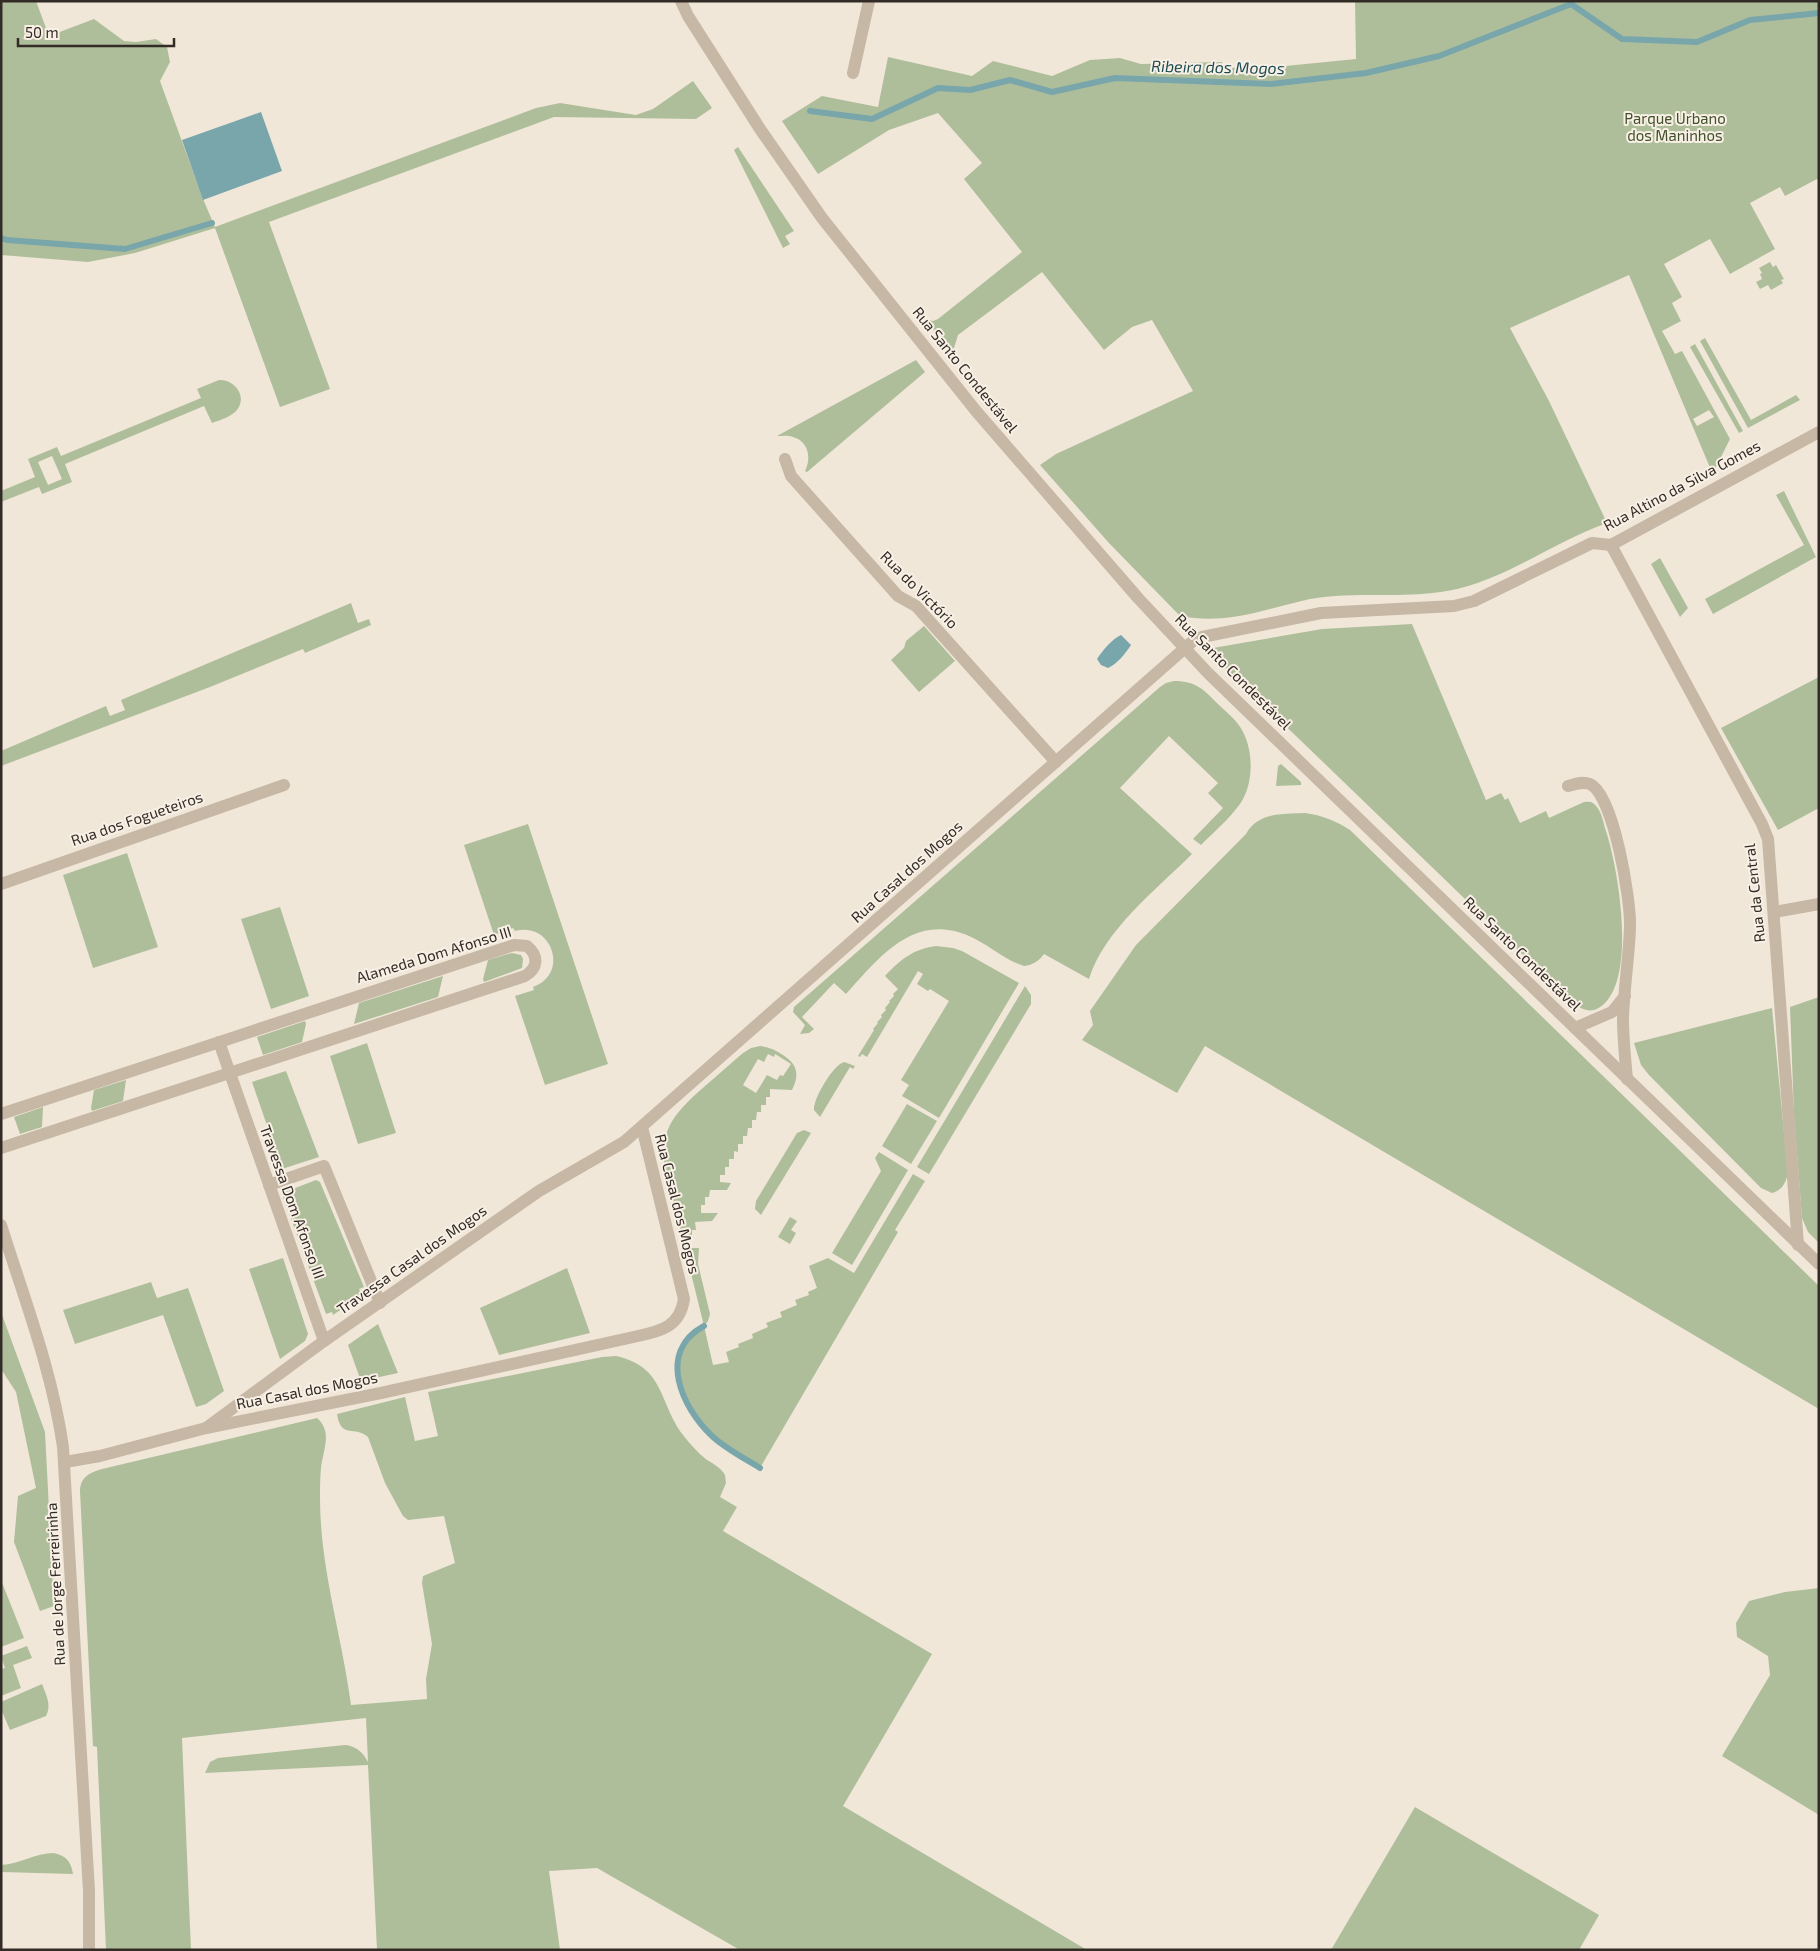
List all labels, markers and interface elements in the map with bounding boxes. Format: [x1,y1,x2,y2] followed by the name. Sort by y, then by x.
[18,15,174,47] scale bar
[25,23,59,41] text: 50 m
[1151,56,1285,77] water label: Ribeira dos Mogos
[1624,109,1726,144] park label: Parque Urbano dos Maninhos
[909,303,1022,436] street label: Rua Santo Condestável
[1600,436,1763,534] street label: Rua Altino da Silva Gomes
[877,547,962,632] street label: Rua do Victório
[1172,610,1296,733] street label: Rua Santo Condestável
[68,787,205,849] street label: Rua dos Fogueteiros
[847,817,966,926] street label: Rua Casal dos Mogos
[1740,842,1768,943] street label: Rua da Central
[1460,892,1586,1015] street label: Rua Santo Condestável
[354,922,513,986] street label: Alameda Dom Afonso III
[257,1122,329,1281] street label: Travessa Dom Afonso III
[652,1132,704,1276] street label: Rua Casal dos Mogos
[333,1201,490,1318] street label: Travessa Casal dos Mogos
[235,1367,379,1413] street label: Rua Casal dos Mogos
[42,1502,68,1666] street label: Rua de Jorge Ferreirinha

